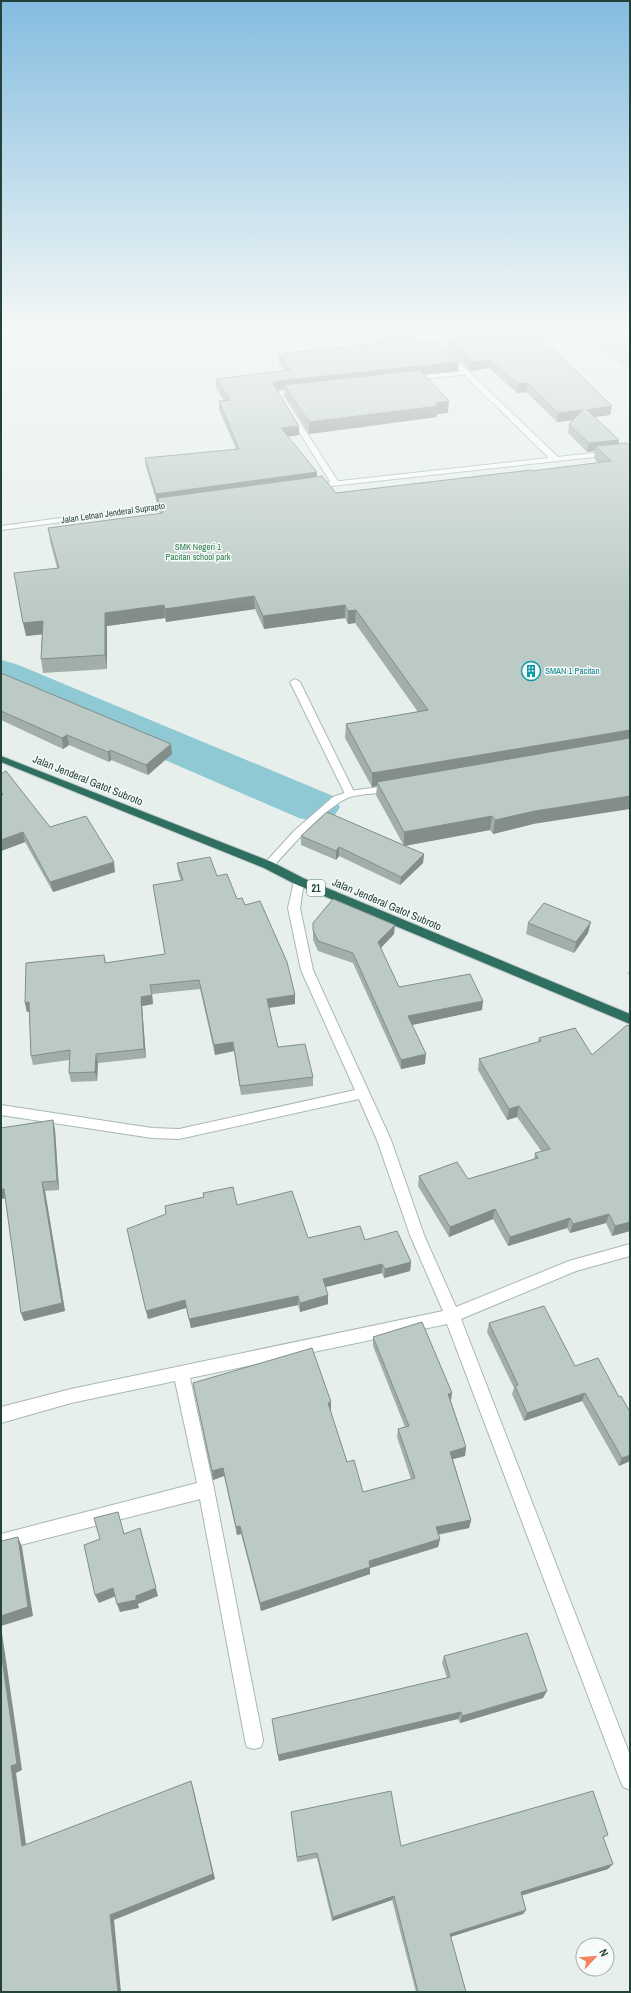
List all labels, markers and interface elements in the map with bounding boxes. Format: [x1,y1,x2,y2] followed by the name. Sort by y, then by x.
[60,500,166,526] street label: Jalan Letnan Jenderal Suprapto
[166,541,231,563] park label: SMK Negeri 1 Pacitan school park
[520,660,542,682] building icon: SMAN 1 Pacitan
[545,665,600,677] place label: SMAN 1 Pacitan
[31,752,145,808] street label: Jalan Jenderal Gatot Subroto
[330,875,444,933] street label: Jalan Jenderal Gatot Subroto
[307,880,325,896] road number: 21
[575,1937,615,1977] north arrow
[596,1947,612,1959] text: N

